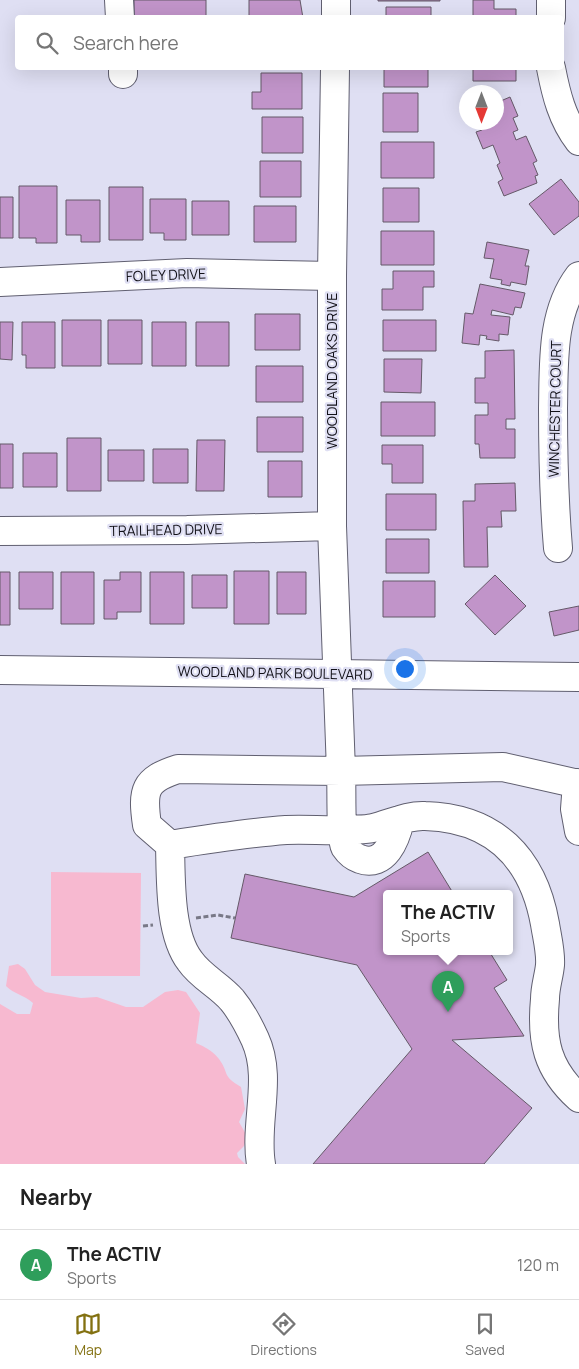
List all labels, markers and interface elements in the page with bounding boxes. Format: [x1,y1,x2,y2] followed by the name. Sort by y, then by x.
[15,15,564,70] search box
[33,29,61,57] icon: search
[73,30,179,56] text: Search here
[459,85,504,130] north arrow
[126,264,206,285] street label: FOLEY DRIVE
[322,293,341,449] street label: WOODLAND OAKS DRIVE
[544,340,565,478] street label: WINCHESTER COURT
[109,519,223,540] street label: TRAILHEAD DRIVE
[392,656,418,682] your location
[177,661,373,684] street label: WOODLAND PARK BOULEVARD
[383,890,513,955] popup
[401,899,495,925] text: The ACTIV
[401,925,450,947] text: Sports
[432,971,464,1012] pin: A
[20,1183,92,1211] text: Nearby
[67,1241,161,1267] text: The ACTIV
[31,1254,41,1276] text: A
[517,1254,559,1276] text: 120 m
[67,1267,116,1289] text: Sports
[74,1310,102,1359] tab: Map
[251,1310,317,1359] tab: Directions
[465,1310,505,1359] tab: Saved

